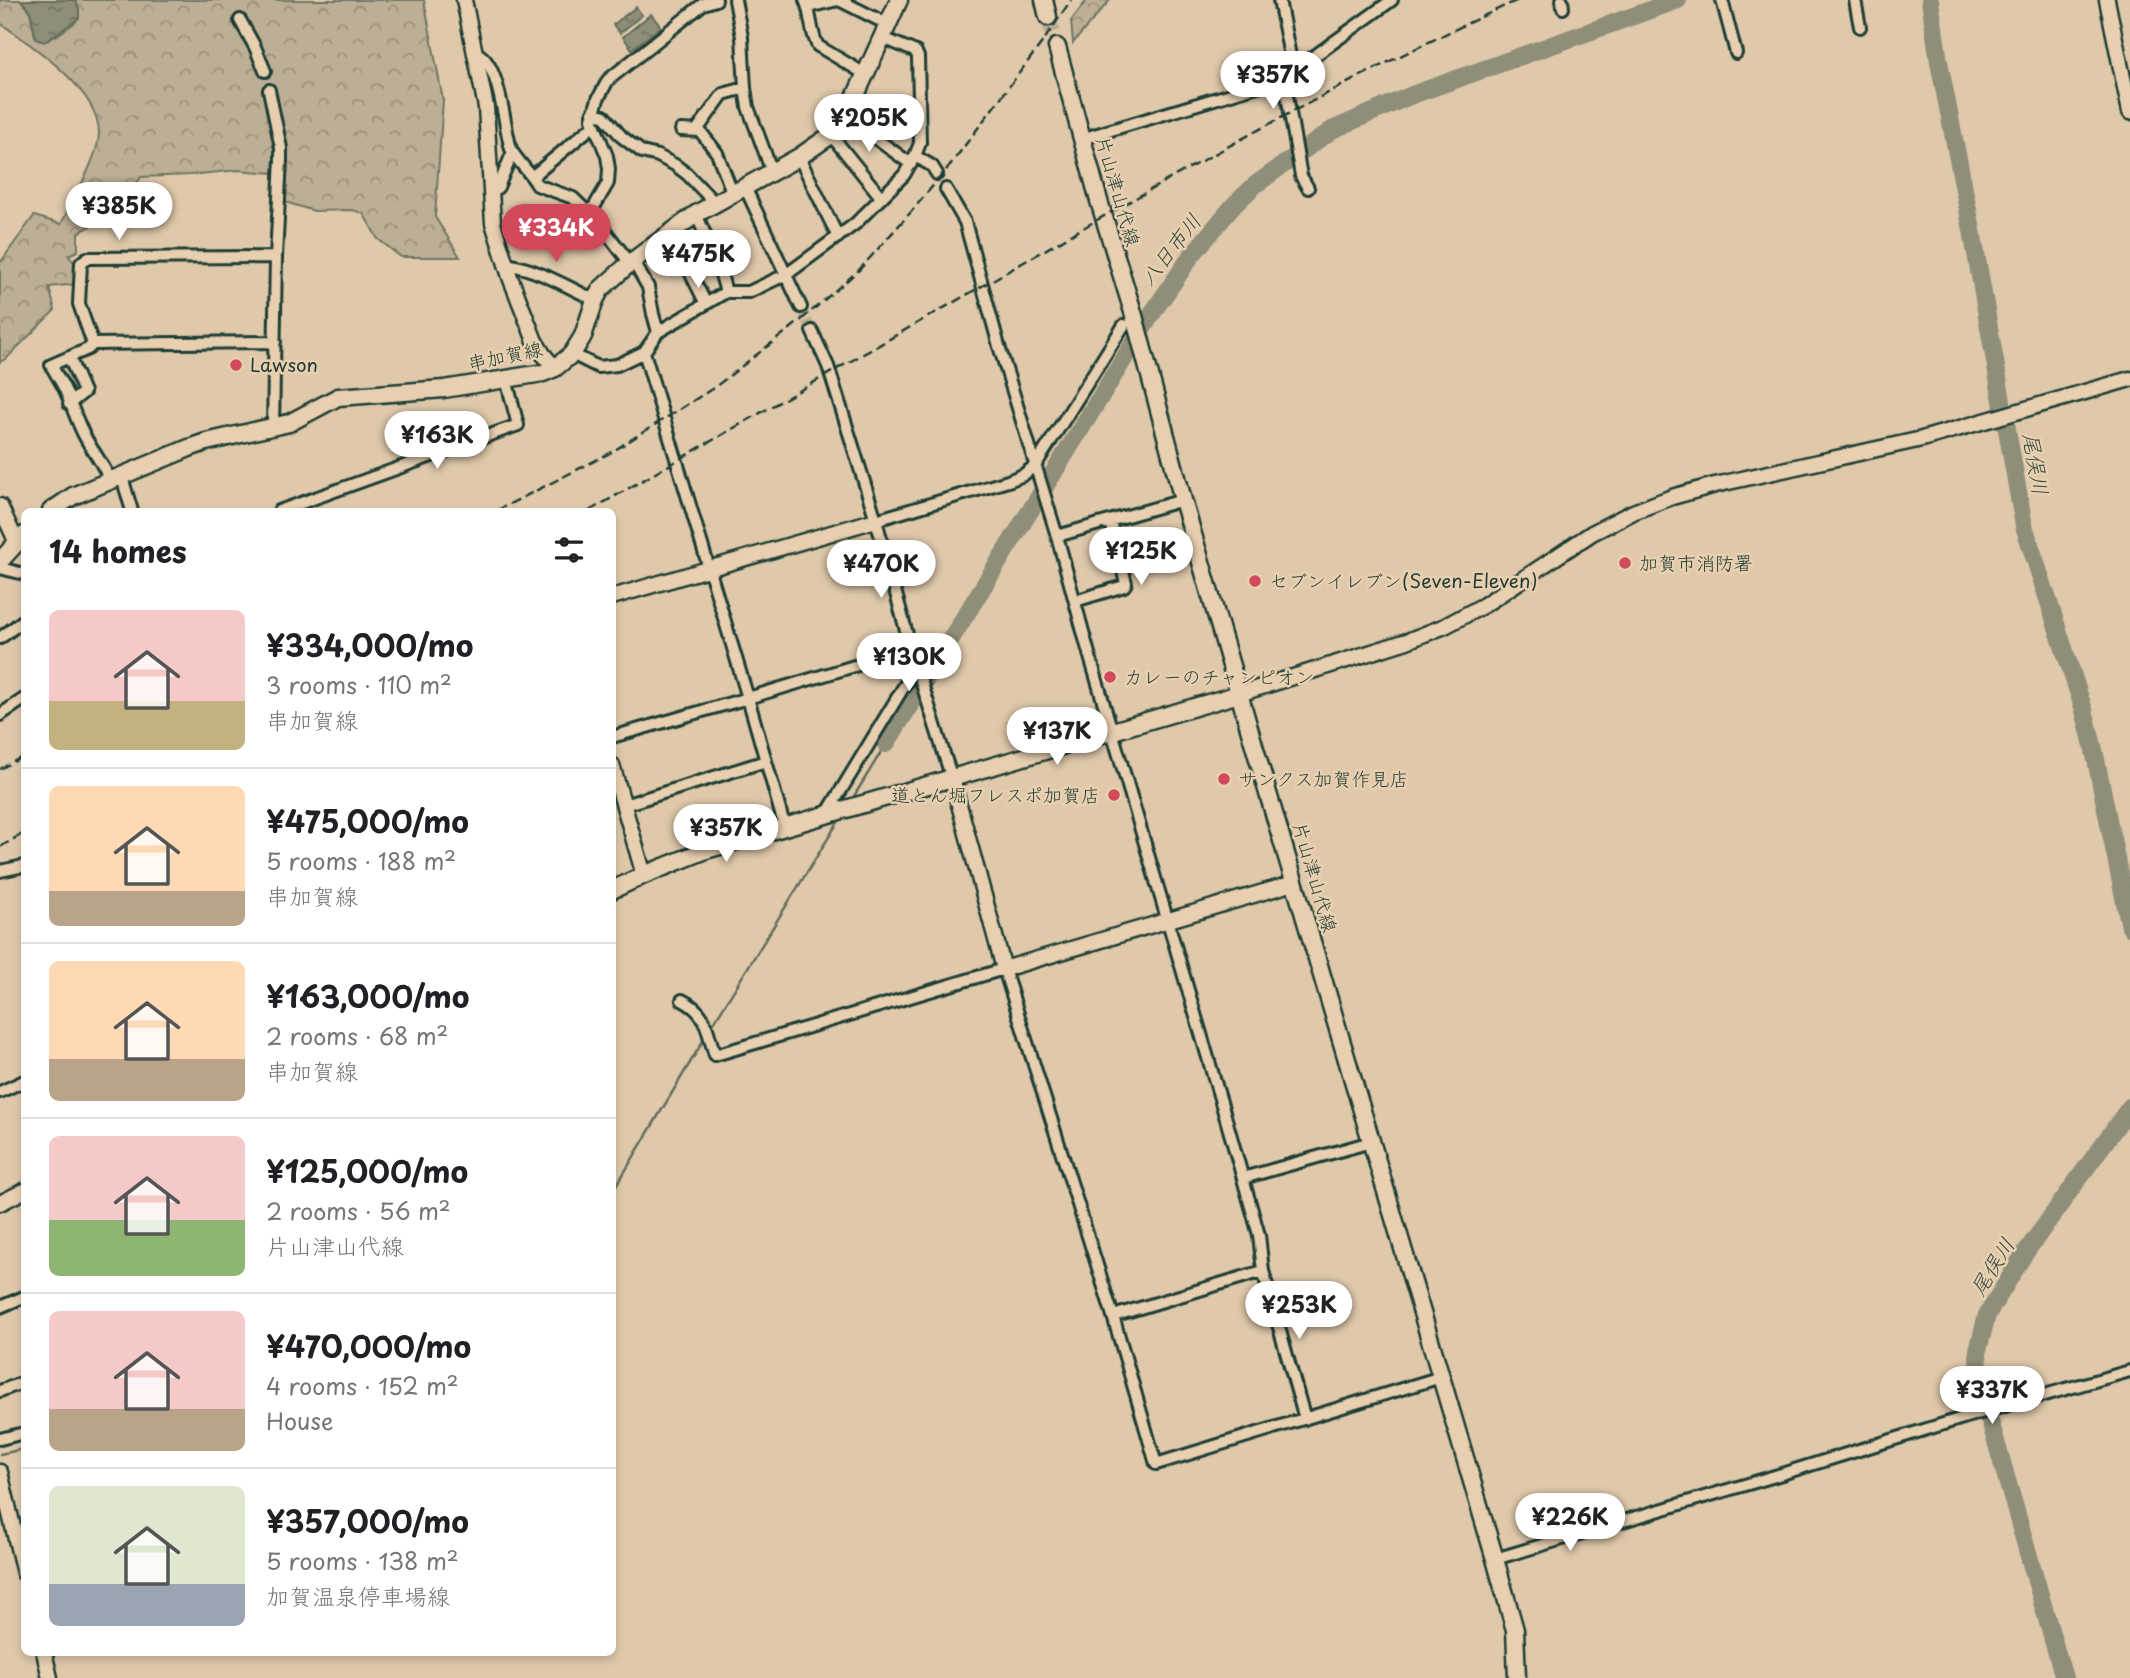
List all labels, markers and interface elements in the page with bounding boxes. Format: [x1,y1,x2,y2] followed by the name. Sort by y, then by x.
[1224,52,1322,111] pin: ¥357K
[1236,56,1310,91] text: ¥357K
[820,94,918,154] pin: ¥205K
[830,99,908,134] text: ¥205K
[1090,132,1148,249] street label: 片山津山代線
[70,182,168,242] pin: ¥385K
[82,187,156,222] text: ¥385K
[507,204,605,264] pin: ¥334K
[1131,206,1208,292] water label: 八日市川
[518,209,594,244] text: ¥334K
[649,230,747,290] pin: ¥475K
[661,235,735,270] text: ¥475K
[465,333,545,377] street label: 串加賀線
[250,350,318,378] place label: Lawson
[228,357,244,373] marker: Lawson
[388,412,486,471] pin: ¥163K
[400,416,474,451] text: ¥163K
[2016,430,2058,497] water label: 尾俣川
[49,528,187,573] text: 14 homes
[1092,528,1190,587] pin: ¥125K
[550,531,588,569] icon: filters
[1105,532,1177,567] text: ¥125K
[832,540,930,600] pin: ¥470K
[843,545,919,580] text: ¥470K
[1639,548,1753,576] place label: 加賀市消防署
[1617,555,1633,571] marker: 加賀市消防署
[1269,566,1538,594] place label: セブンイレブン(Seven-Eleven)
[1247,573,1263,589] marker: セブンイレブン(Seven-Eleven)
[266,622,474,667] text: ¥334,000/mo
[860,634,958,693] pin: ¥130K
[105,638,189,722] icon: home
[872,638,946,673] text: ¥130K
[1124,662,1314,690] place label: カレーのチャンピオン
[266,667,452,702] text: 3 rooms · 110 m²
[1102,669,1118,685] marker: カレーのチャンピオン
[266,702,358,737] text: 串加賀線
[1008,708,1106,767] pin: ¥137K
[1023,712,1091,747] text: ¥137K
[1238,764,1409,792] place label: サンクス加賀作見店
[1216,771,1232,787] marker: サンクス加賀作見店
[891,780,1100,808] place label: 道とん堀フレスポ加賀店
[1106,787,1122,803] marker: 道とん堀フレスポ加賀店
[266,798,469,843] text: ¥475,000/mo
[677,804,775,864] pin: ¥357K
[689,809,763,844] text: ¥357K
[105,814,189,898] icon: home
[1287,818,1345,935] street label: 片山津山代線
[266,843,456,878] text: 5 rooms · 188 m²
[266,878,358,913] text: 串加賀線
[266,973,469,1018] text: ¥163,000/mo
[105,989,189,1073] icon: home
[266,1018,448,1053] text: 2 rooms · 68 m²
[266,1053,358,1088] text: 串加賀線
[266,1148,468,1193] text: ¥125,000/mo
[105,1164,189,1248] icon: home
[266,1193,451,1228] text: 2 rooms · 56 m²
[266,1228,404,1263] text: 片山津山代線
[1961,1231,2022,1301] water label: 尾俣川
[1250,1282,1348,1341] pin: ¥253K
[1261,1286,1337,1321] text: ¥253K
[266,1323,471,1368] text: ¥470,000/mo
[105,1339,189,1423] icon: home
[1943,1366,2041,1426] pin: ¥337K
[266,1368,459,1403] text: 4 rooms · 152 m²
[1956,1371,2028,1406] text: ¥337K
[266,1403,333,1438] text: House
[1521,1494,1619,1553] pin: ¥226K
[266,1498,469,1543] text: ¥357,000/mo
[1531,1498,1609,1533] text: ¥226K
[105,1514,189,1598] icon: home
[266,1543,459,1578] text: 5 rooms · 138 m²
[266,1578,450,1613] text: 加賀温泉停車場線

